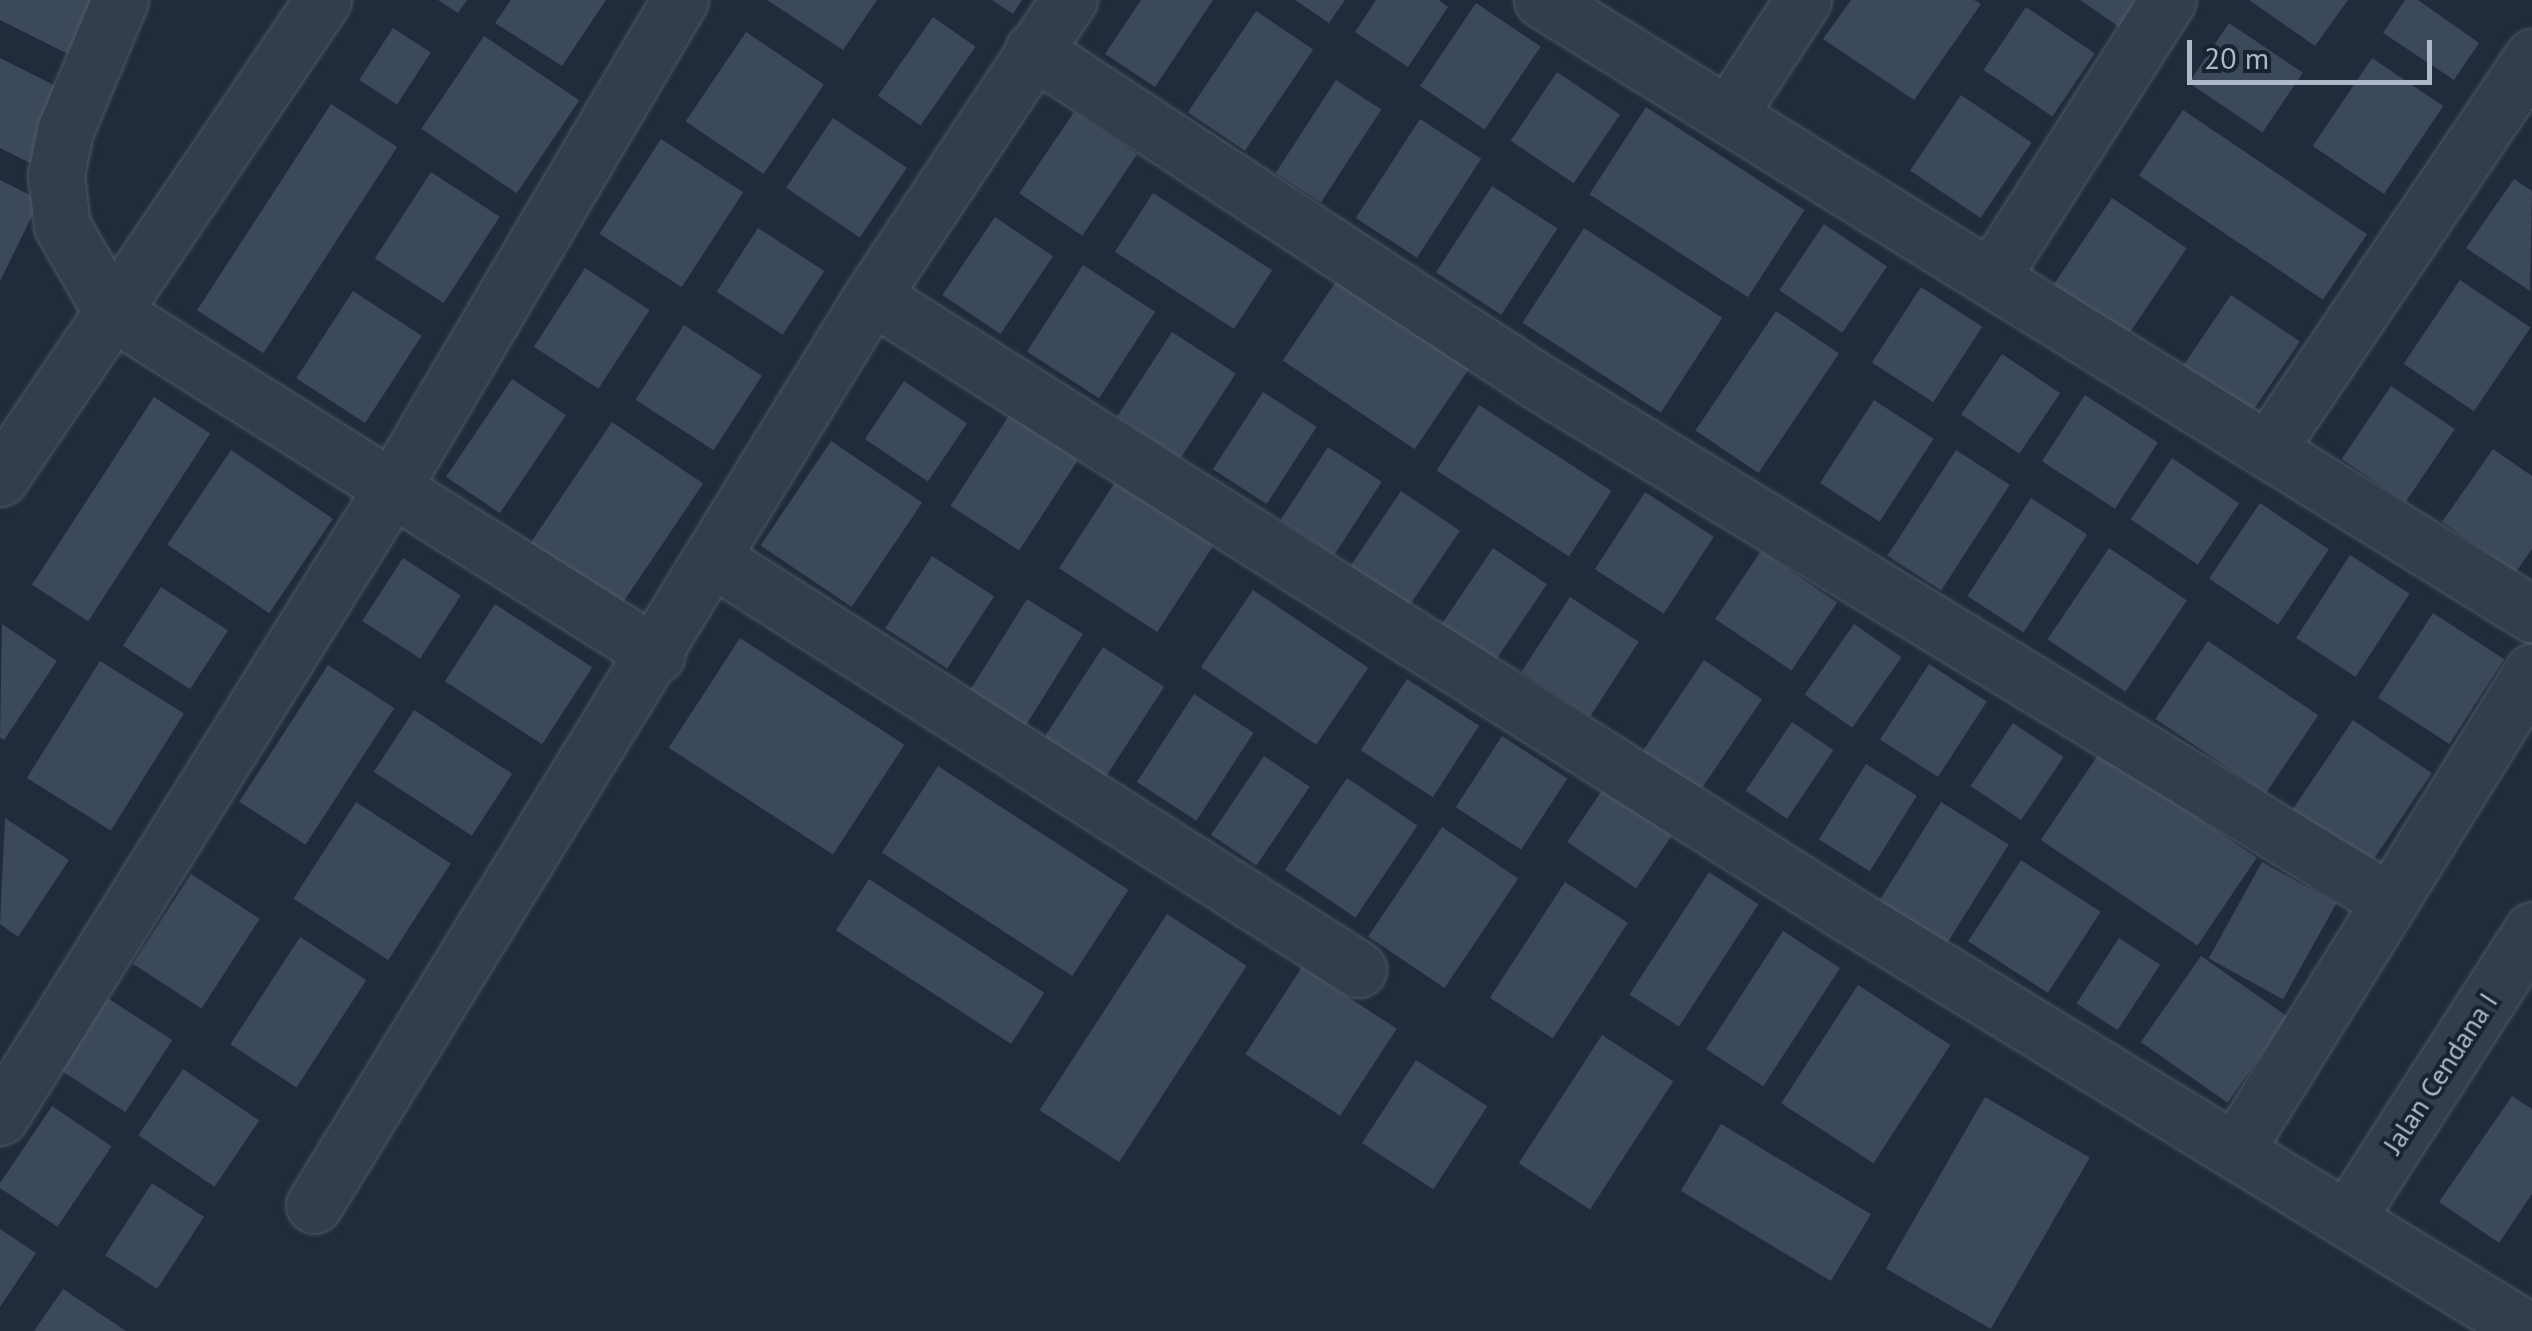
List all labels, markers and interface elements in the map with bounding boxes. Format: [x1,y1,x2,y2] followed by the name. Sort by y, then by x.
[2192,20,2437,82] scale bar
[2204,38,2269,77] text: 20 m
[2375,986,2505,1160] street label: Jalan Cendana I

